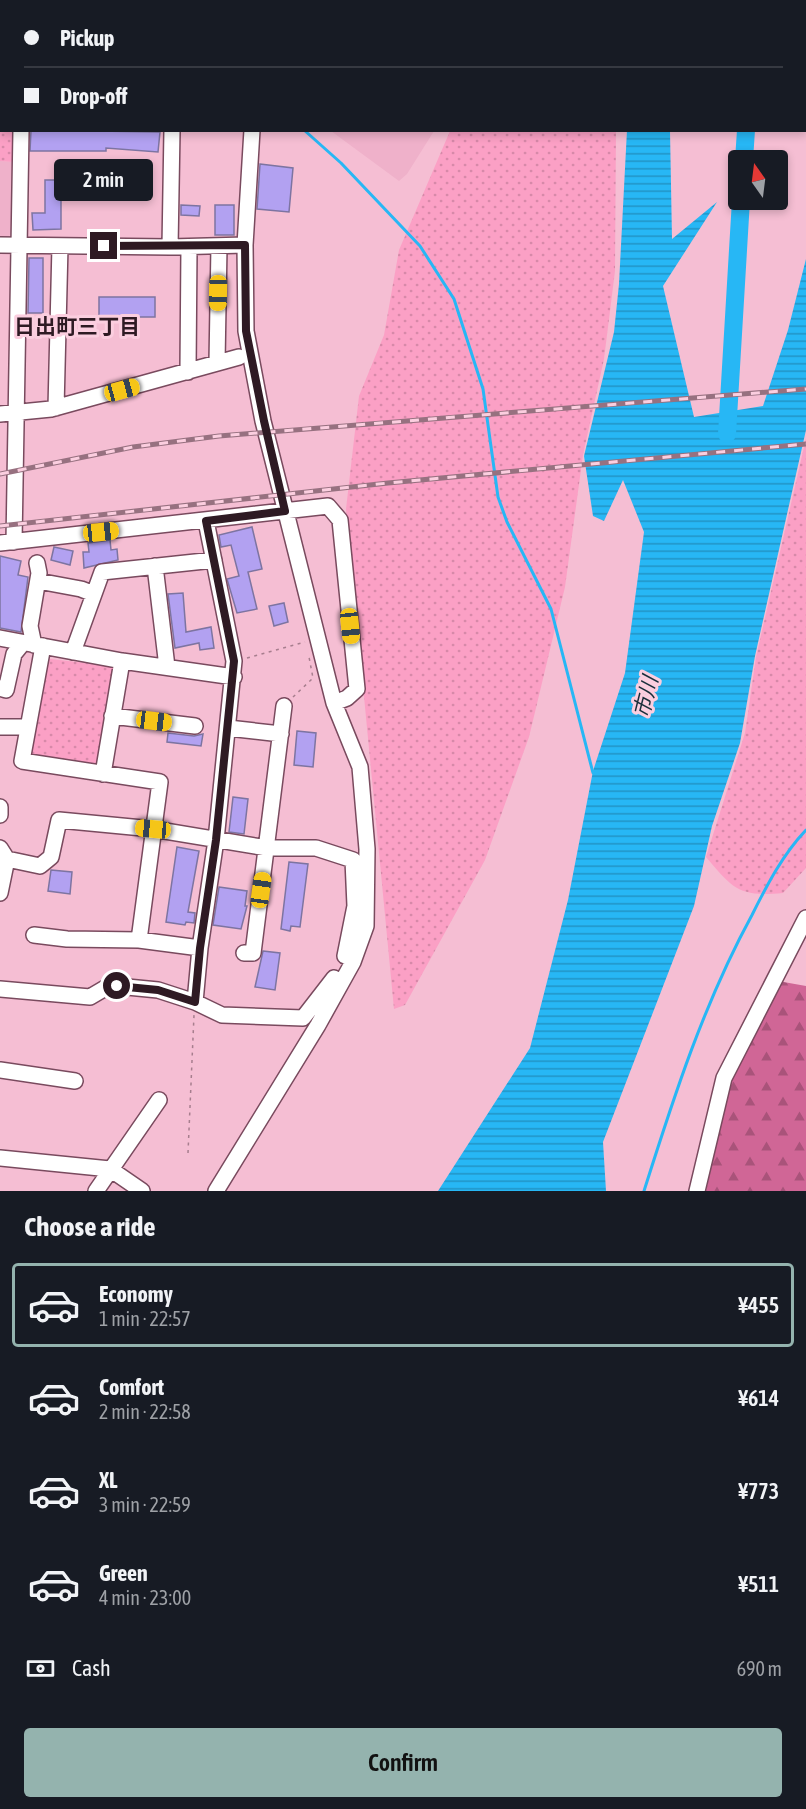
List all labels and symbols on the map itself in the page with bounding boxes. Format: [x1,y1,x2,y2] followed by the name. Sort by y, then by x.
[728,150,788,210] north arrow
[54,159,154,201] callout: 2 min
[90,232,117,259] route end
[209,275,227,311] car
[14,314,140,338] district label: 日出町三丁目
[102,377,142,403] car
[82,521,120,543] car
[339,607,361,645] car
[628,672,662,720] water label: 市川
[135,710,173,732] car
[134,818,172,840] car
[250,871,272,909] car
[103,972,130,999] route start

